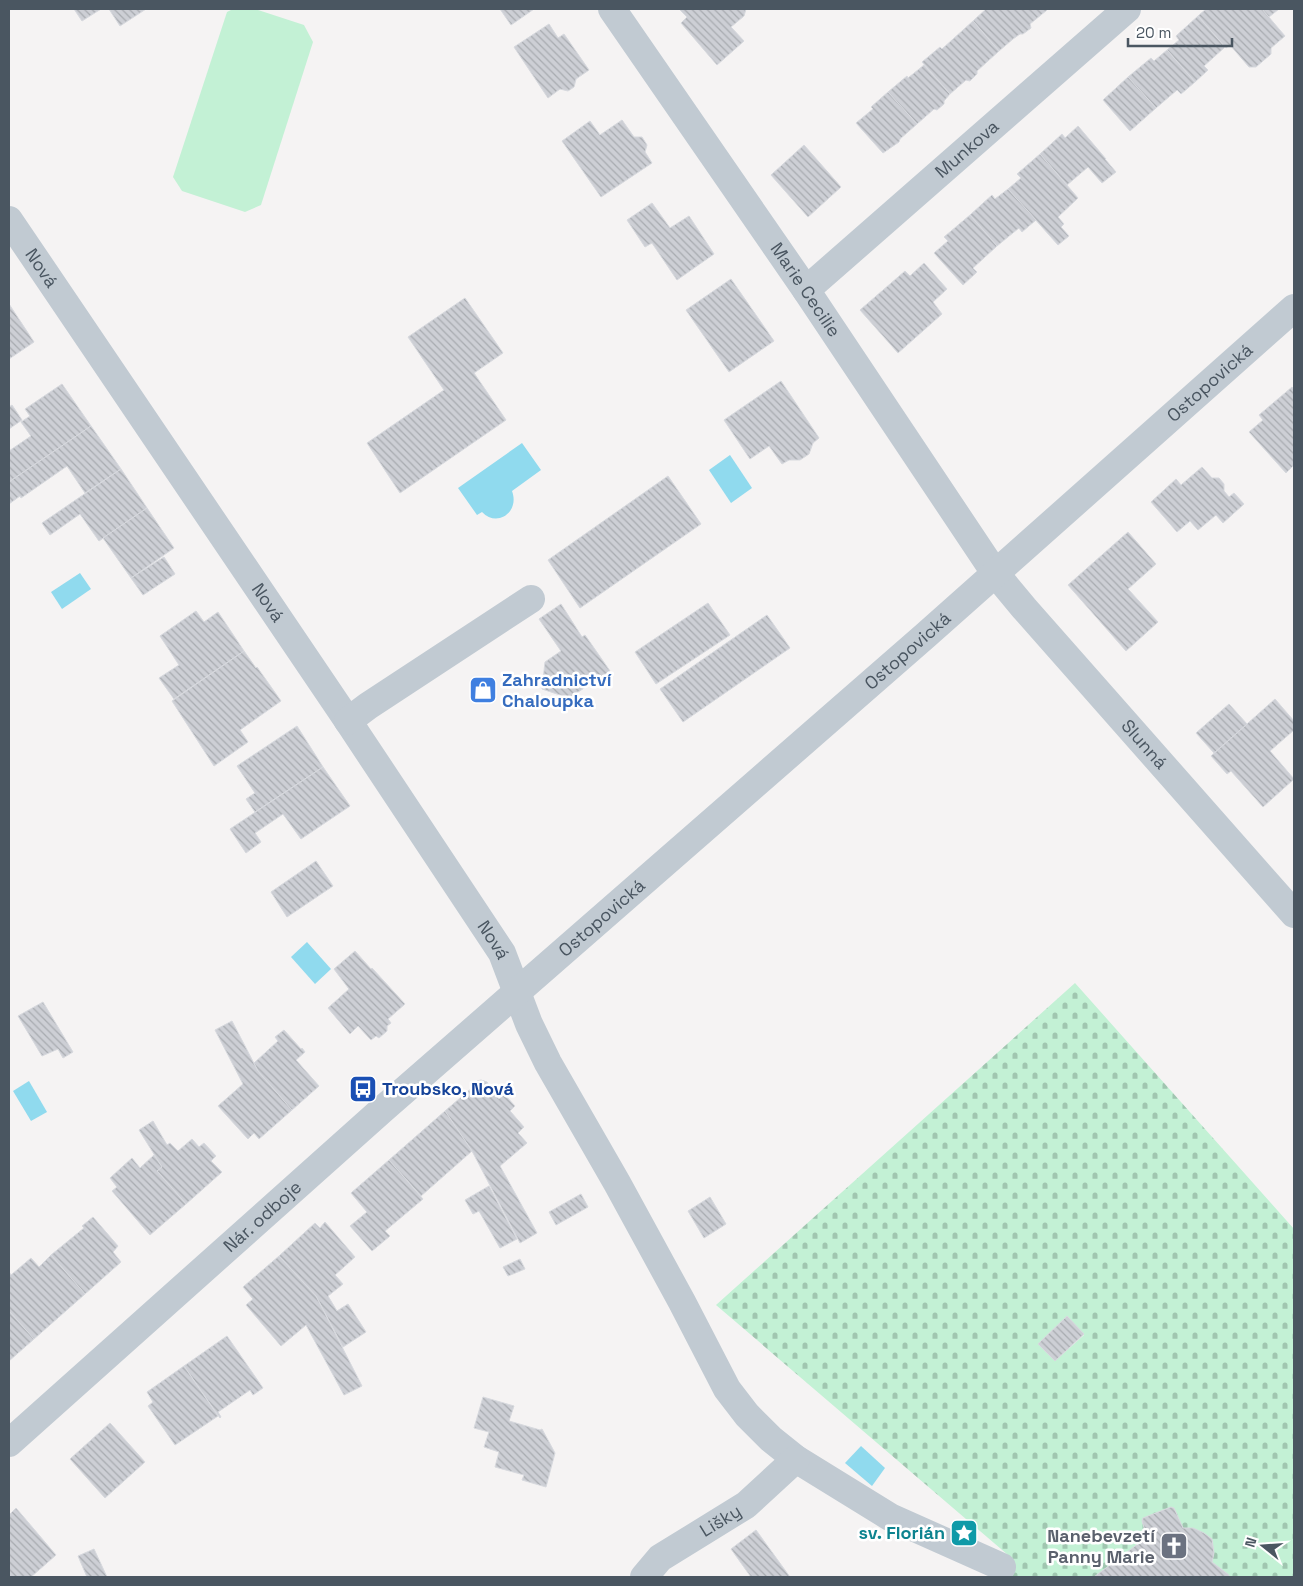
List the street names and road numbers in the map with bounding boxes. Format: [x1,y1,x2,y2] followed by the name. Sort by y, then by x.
[930,115,1003,183] street label: Munkova
[766,238,846,341] street label: Marie Cecilie
[20,244,63,292] street label: Nová
[1162,338,1257,427] street label: Ostopovická
[247,578,290,626] street label: Nová
[859,606,955,695] street label: Ostopovická
[1117,714,1173,774] street label: Slunná
[554,874,650,962] street label: Ostopovická
[473,916,515,962] street label: Nová
[218,1175,306,1257] street label: Nár. odboje
[695,1499,745,1542] street label: Lišky

